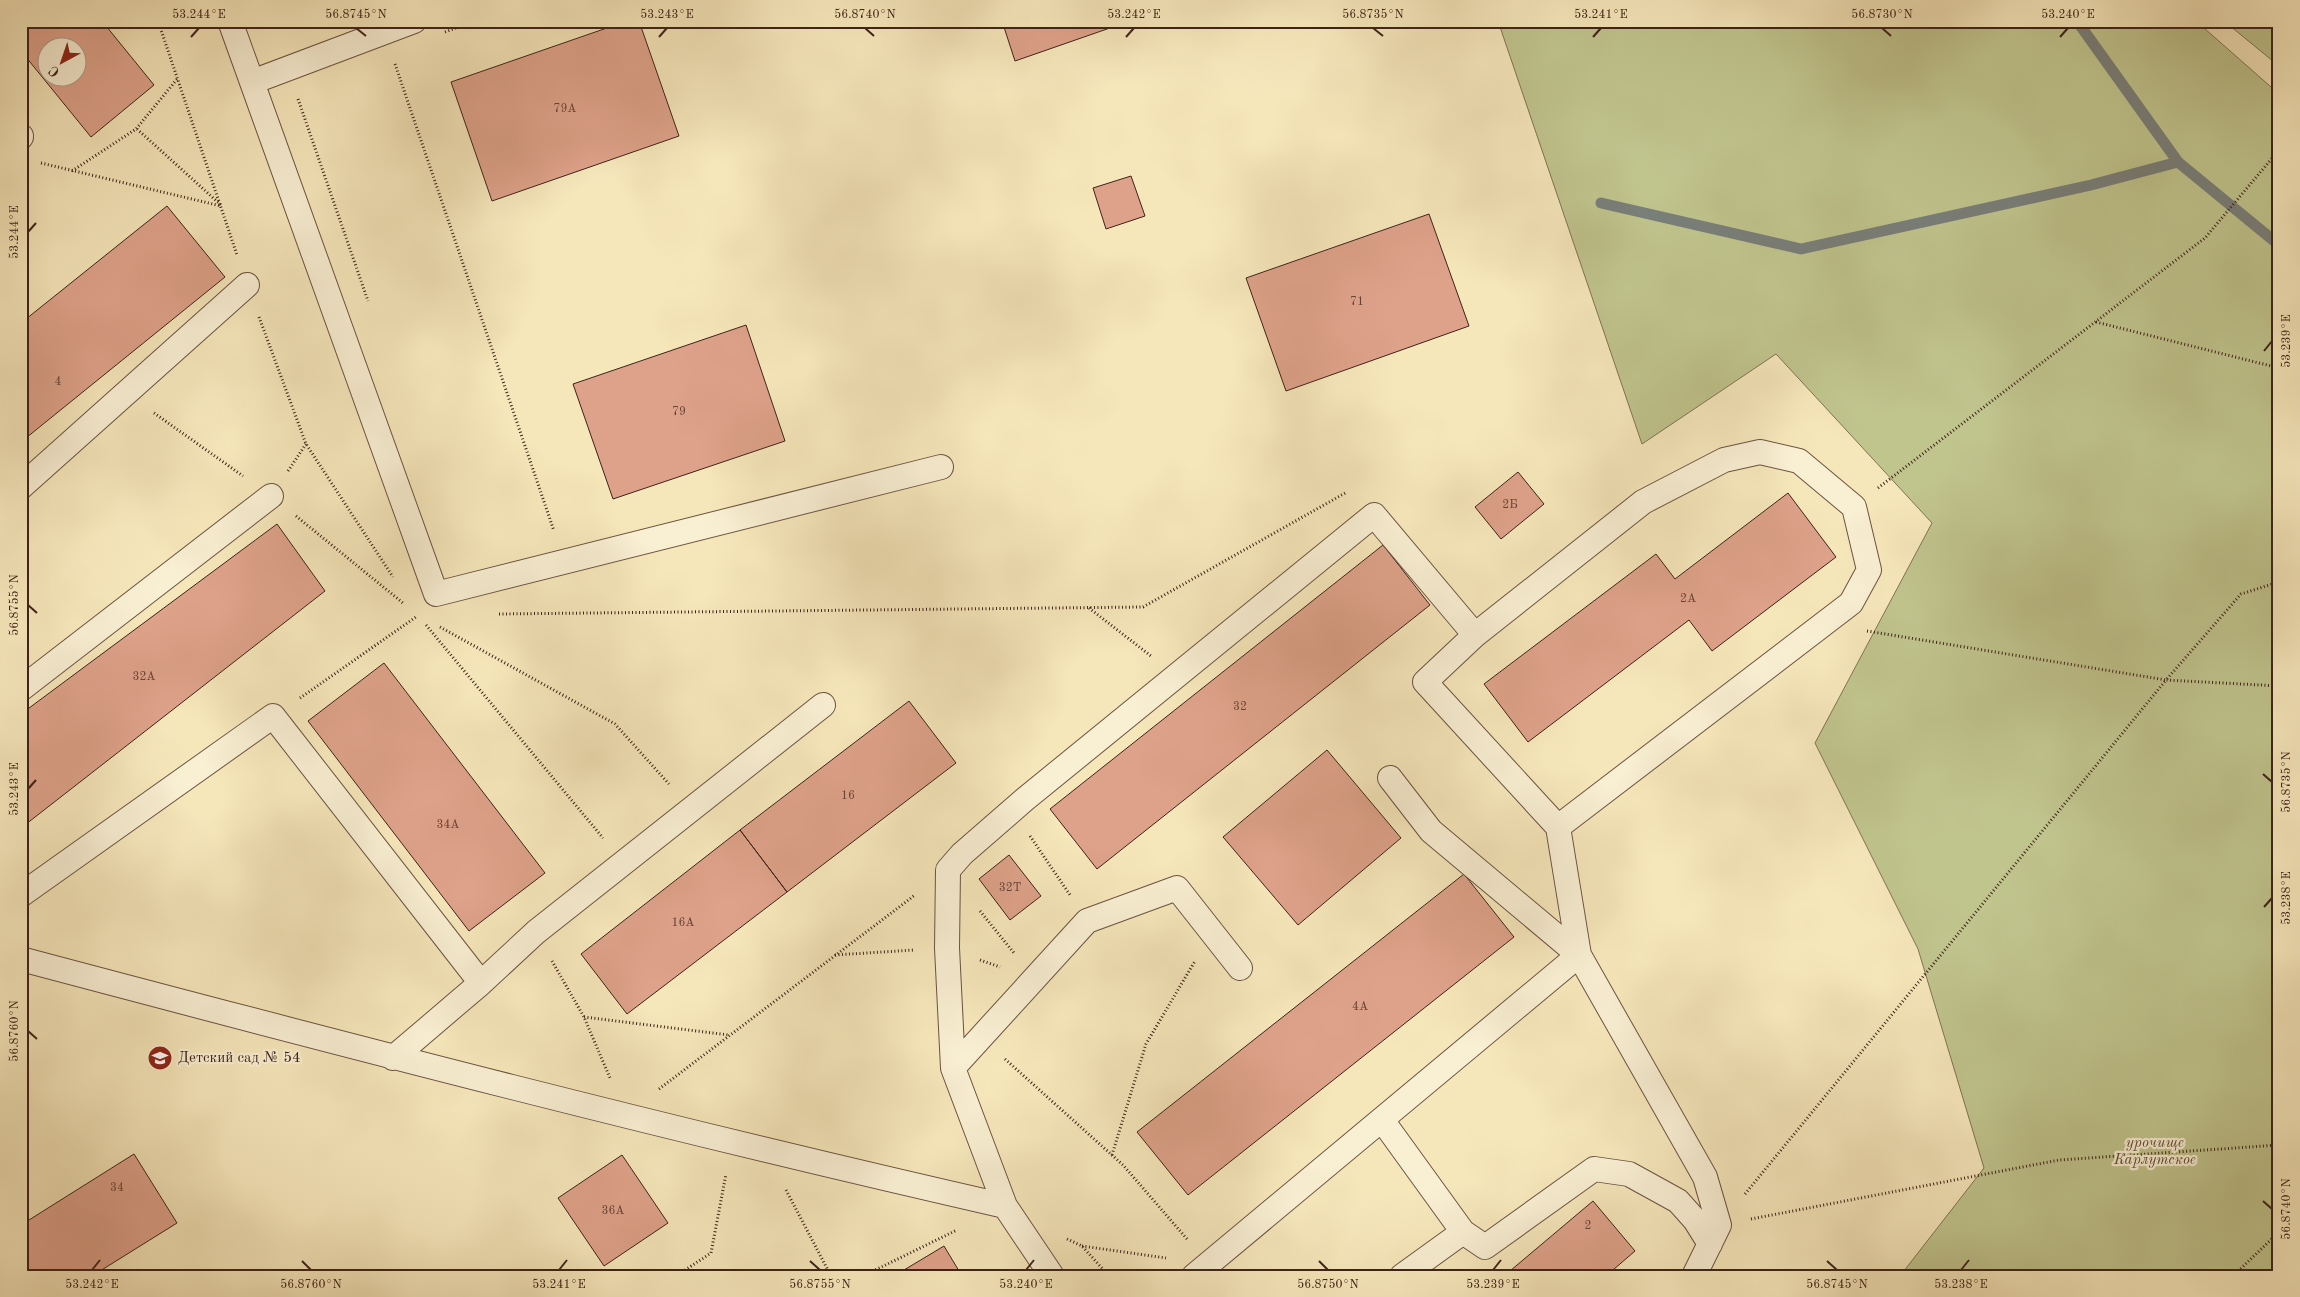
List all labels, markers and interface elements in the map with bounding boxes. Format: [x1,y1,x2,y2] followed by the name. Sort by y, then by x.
[172,8,226,21] text: 53.244°E
[325,8,387,21] text: 56.8745°N
[640,8,694,21] text: 53.243°E
[834,8,896,21] text: 56.8740°N
[1107,8,1161,21] text: 53.242°E
[1342,8,1404,21] text: 56.8735°N
[1574,8,1628,21] text: 53.241°E
[1851,8,1913,21] text: 56.8730°N
[2041,8,2095,21] text: 53.240°E
[38,38,88,88] north arrow
[46,63,62,80] text: С
[553,103,577,115] house number: 79А
[8,205,21,259] text: 53.244°E
[1350,296,1364,308] house number: 71
[2280,314,2293,368] text: 53.239°E
[55,376,62,388] house number: 4
[672,406,686,418] house number: 79
[1502,499,1518,511] house number: 2Б
[8,574,21,636] text: 56.8755°N
[1680,593,1696,605] house number: 2А
[132,671,156,683] house number: 32А
[1233,701,1247,713] house number: 32
[2280,751,2293,813] text: 56.8735°N
[8,762,21,816] text: 53.243°E
[841,790,855,802] house number: 16
[436,819,460,831] house number: 34А
[2280,871,2293,925] text: 53.238°E
[999,882,1021,894] house number: 32Т
[671,917,695,929] house number: 16А
[8,1000,21,1062] text: 56.8760°N
[1352,1001,1368,1013] house number: 4А
[147,1045,173,1071] school or university icon: Детский сад № 54
[178,1051,301,1066] place label: Детский сад № 54
[2113,1136,2196,1168] park label: урочище Карлутское
[2280,1178,2293,1240] text: 56.8740°N
[110,1182,124,1194] house number: 34
[601,1205,625,1217] house number: 36А
[1585,1220,1591,1232] house number: 2
[65,1278,119,1291] text: 53.242°E
[280,1278,342,1291] text: 56.8760°N
[532,1278,586,1291] text: 53.241°E
[789,1278,851,1291] text: 56.8755°N
[999,1278,1053,1291] text: 53.240°E
[1297,1278,1359,1291] text: 56.8750°N
[1466,1278,1520,1291] text: 53.239°E
[1806,1278,1868,1291] text: 56.8745°N
[1934,1278,1988,1291] text: 53.238°E

